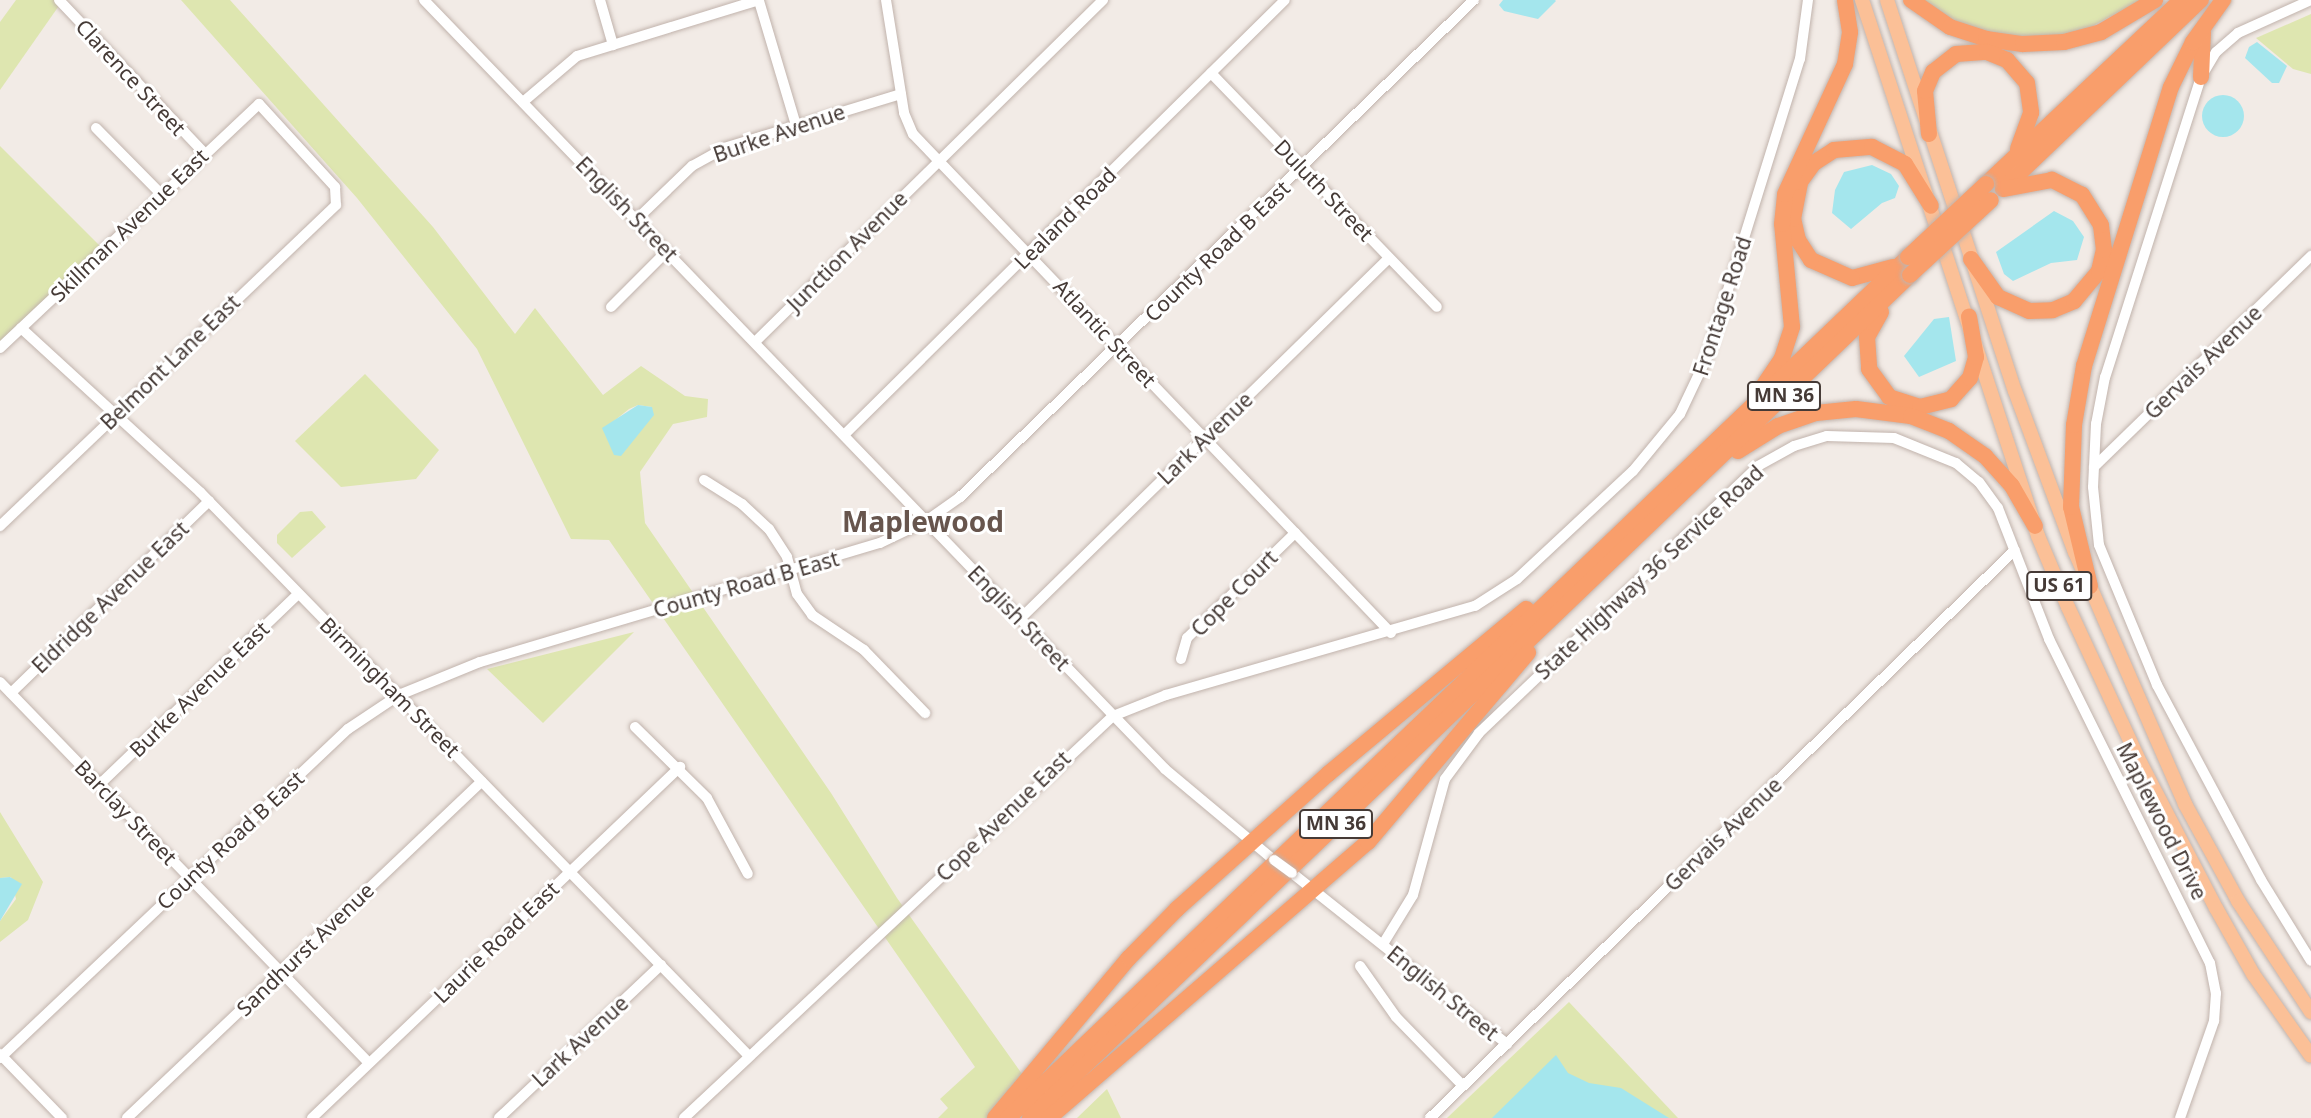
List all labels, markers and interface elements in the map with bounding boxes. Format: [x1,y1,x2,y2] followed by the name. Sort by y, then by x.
[71,14,191,140] street label: Clarence Street
[710,99,848,167] street label: Burke Avenue
[1269,134,1379,246] street label: Duluth Street
[45,143,213,307] street label: Skillman Avenue East
[571,151,683,267] street label: English Street
[1009,162,1121,274] street label: Lealand Road
[1139,175,1295,327] street label: County Road B East
[782,186,912,316] street label: Junction Avenue
[1688,233,1756,379] street label: Frontage Road
[1049,274,1161,392] street label: Atlantic Street
[95,289,245,435] street label: Belmont Lane East
[2139,300,2267,424] street label: Gervais Avenue
[1746,380,1823,412] road number: MN 36
[1152,387,1258,489] street label: Lark Avenue
[1530,460,1768,684] street label: State Highway 36 Service Road
[842,504,1004,538] district label: Maplewood
[27,516,193,678] street label: Eldridge Avenue East
[650,545,842,623] street label: County Road B East
[1186,545,1282,641] street label: Cope Court
[963,560,1075,676] street label: English Street
[2026,570,2092,601] road number: US 61
[315,612,465,762] street label: Birmingham Street
[124,616,274,762] street label: Burke Avenue East
[2112,738,2212,904] street label: Maplewood Drive
[931,746,1075,886] street label: Cope Avenue East
[70,754,182,870] street label: Barclay Street
[151,765,309,915] street label: County Road B East
[1659,772,1787,896] street label: Gervais Avenue
[1298,808,1374,839] road number: MN 36
[428,876,564,1008] street label: Laurie Road East
[231,877,379,1021] street label: Sandhurst Avenue
[1382,941,1504,1045] street label: English Street
[527,990,633,1092] street label: Lark Avenue

